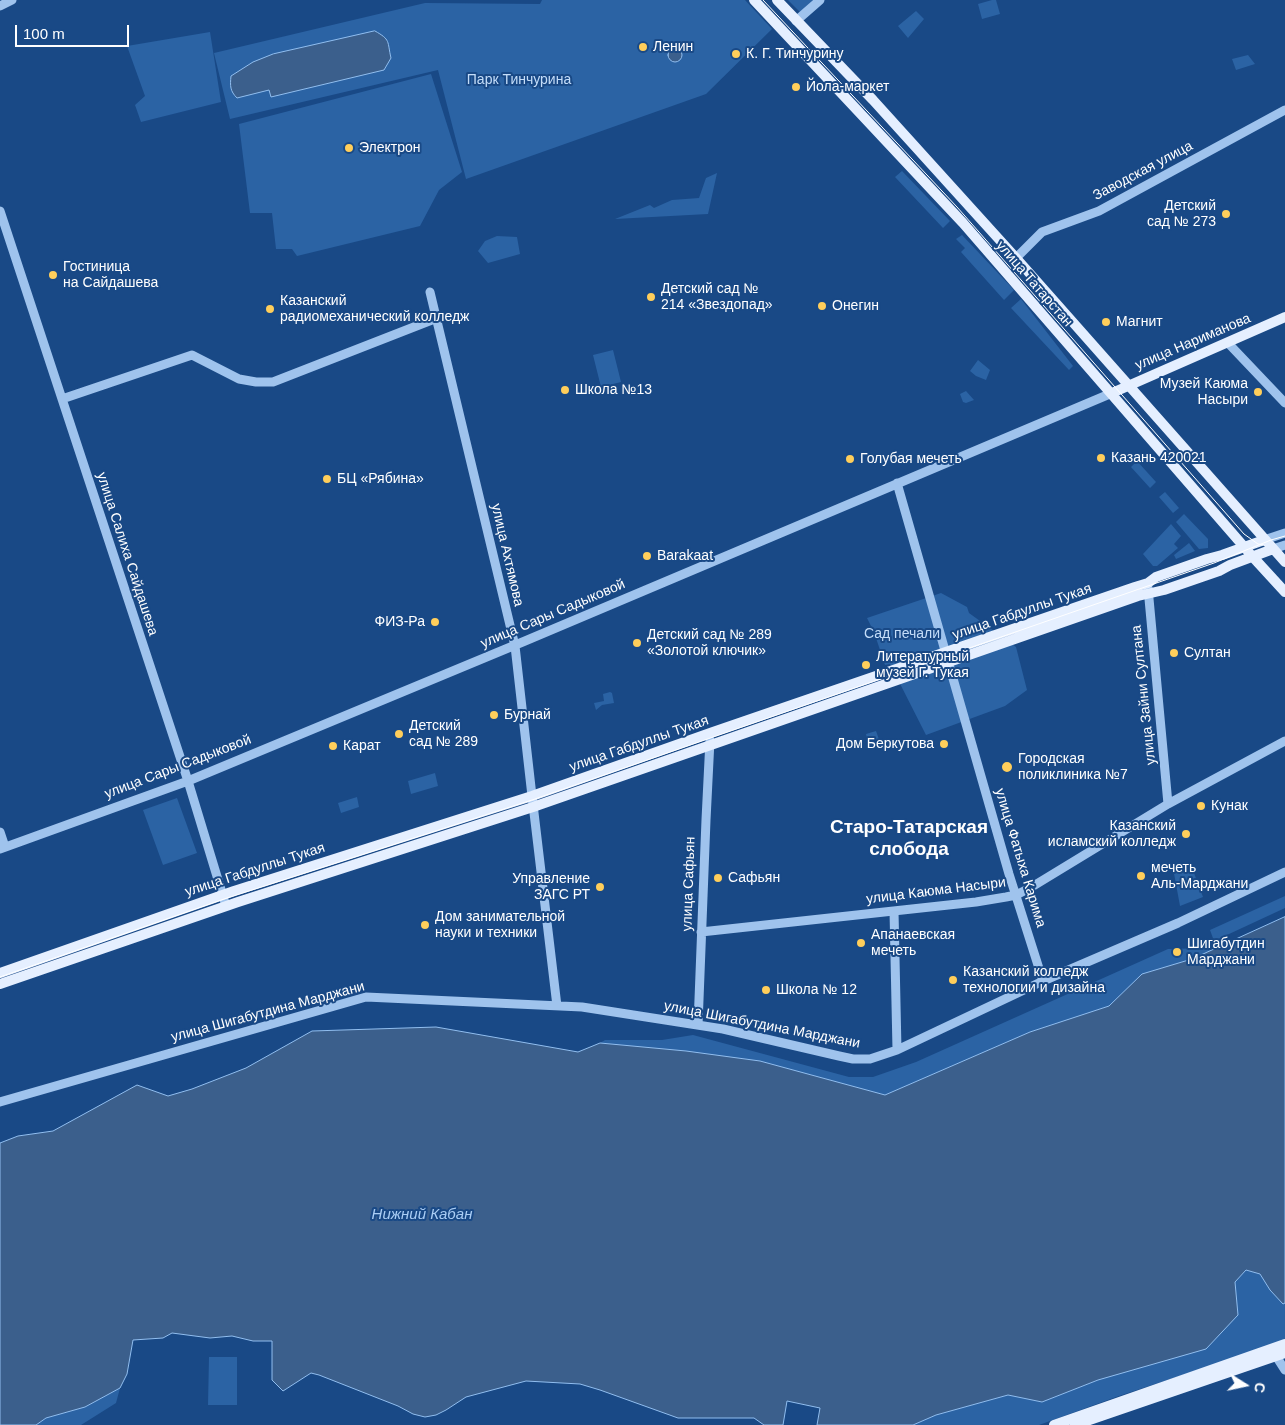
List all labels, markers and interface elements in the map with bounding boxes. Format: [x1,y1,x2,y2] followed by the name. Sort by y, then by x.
[18,15,131,47] scale bar
[23,25,65,42] text: 100 m
[653,39,693,55] place label: Ленин
[637,41,649,53] marker: Ленин
[746,46,844,62] place label: К. Г. Тинчурину
[730,48,742,60] marker: К. Г. Тинчурину
[467,72,571,88] park label: Парк Тинчурина
[806,79,889,95] place label: Йола-маркет
[790,81,802,93] marker: Йола-маркет
[1090,138,1196,204] street label: Заводская улица
[359,140,421,156] place label: Электрон
[343,142,355,154] marker: Электрон
[1147,198,1216,230] place label: Детский сад № 273
[1220,208,1232,220] marker: Детский сад № 273
[992,238,1076,330] street label: улица Татарстан
[63,259,158,292] place label: Гостиница на Сайдашева
[47,269,59,281] marker: Гостиница на Сайдашева
[661,281,773,314] place label: Детский сад № 214 «Звездопад»
[645,291,657,303] marker: Детский сад № 214 «Звездопад»
[280,293,469,326] place label: Казанский радиомеханический колледж
[832,298,879,314] place label: Онегин
[816,300,828,312] marker: Онегин
[264,303,276,315] marker: Казанский радиомеханический колледж
[1133,310,1253,374] street label: улица Нариманова
[1116,314,1163,330] place label: Магнит
[1100,316,1112,328] marker: Магнит
[1160,376,1248,408] place label: Музей Каюма Насыри
[575,382,652,398] place label: Школа №13
[559,384,571,396] marker: Школа №13
[1252,386,1264,398] marker: Музей Каюма Насыри
[1111,450,1207,466] place label: Казань 420021
[860,451,962,467] place label: Голубая мечеть
[1095,452,1107,464] marker: Казань 420021
[844,453,856,465] marker: Голубая мечеть
[93,470,161,638] street label: улица Салиха Сайдашева
[337,471,424,487] place label: БЦ «Рябина»
[321,473,333,485] marker: БЦ «Рябина»
[487,502,527,608] street label: улица Ахтямова
[657,548,713,564] place label: Barakaat
[641,550,653,562] marker: Barakaat
[478,576,628,652] street label: улица Сары Садыковой
[950,580,1094,644] street label: улица Габдуллы Тукая
[375,614,425,630] place label: ФИЗ-Ра
[429,616,441,628] marker: ФИЗ-Ра
[1128,624,1160,766] street label: улица Зайни Султана
[864,626,940,642] park label: Сад печали
[647,627,772,660] place label: Детский сад № 289 «Золотой ключик»
[631,637,643,649] marker: Детский сад № 289 «Золотой ключик»
[1184,645,1231,661] place label: Султан
[1168,647,1180,659] marker: Султан
[876,649,969,682] place label: Литературный музей Г. Тукая
[860,659,872,671] marker: Литературный музей Г. Тукая
[504,707,551,723] place label: Бурнай
[488,709,500,721] marker: Бурнай
[567,712,711,776] street label: улица Габдуллы Тукая
[409,718,478,750] place label: Детский сад № 289
[393,728,405,740] marker: Детский сад № 289
[102,731,254,803] street label: улица Сары Садыковой
[836,736,934,752] place label: Дом Беркутова
[343,738,381,754] place label: Карат
[938,738,950,750] marker: Дом Беркутова
[327,740,339,752] marker: Карат
[1018,751,1128,784] place label: Городская поликлиника №7
[1000,760,1014,774] marker: Городская поликлиника №7
[991,786,1049,930] street label: улица Фатыха Карима
[1211,798,1248,814] place label: Кунак
[1195,800,1207,812] marker: Кунак
[830,817,988,861] district label: Старо-Татарская слобода
[1048,818,1176,850] place label: Казанский исламский колледж
[1180,828,1192,840] marker: Казанский исламский колледж
[679,836,699,932] street label: улица Сафьян
[183,839,327,901] street label: улица Габдуллы Тукая
[1151,860,1248,892] place label: мечеть Аль-Марджани
[728,870,780,886] place label: Сафьян
[1135,870,1147,882] marker: мечеть Аль-Марджани
[512,871,590,904] place label: Управление ЗАГС РТ
[712,872,724,884] marker: Сафьян
[865,874,1007,908] street label: улица Каюма Насыри
[594,881,606,893] marker: Управление ЗАГС РТ
[435,909,565,942] place label: Дом занимательной науки и техники
[419,919,431,931] marker: Дом занимательной науки и техники
[871,927,955,960] place label: Апанаевская мечеть
[1187,936,1265,969] place label: Шигабутдин Марджани
[855,937,867,949] marker: Апанаевская мечеть
[1171,946,1183,958] marker: Шигабутдин Марджани
[963,964,1105,996] place label: Казанский колледж технологии и дизайна
[947,974,959,986] marker: Казанский колледж технологии и дизайна
[169,978,367,1046] street label: улица Шигабутдина Марджани
[776,982,857,998] place label: Школа № 12
[760,984,772,996] marker: Школа № 12
[662,998,862,1052] street label: улица Шигабутдина Марджани
[372,1206,472,1224] water label: Нижний Кабан
[1220,1360,1270,1410] north arrow
[1251,1381,1269,1394] text: С

